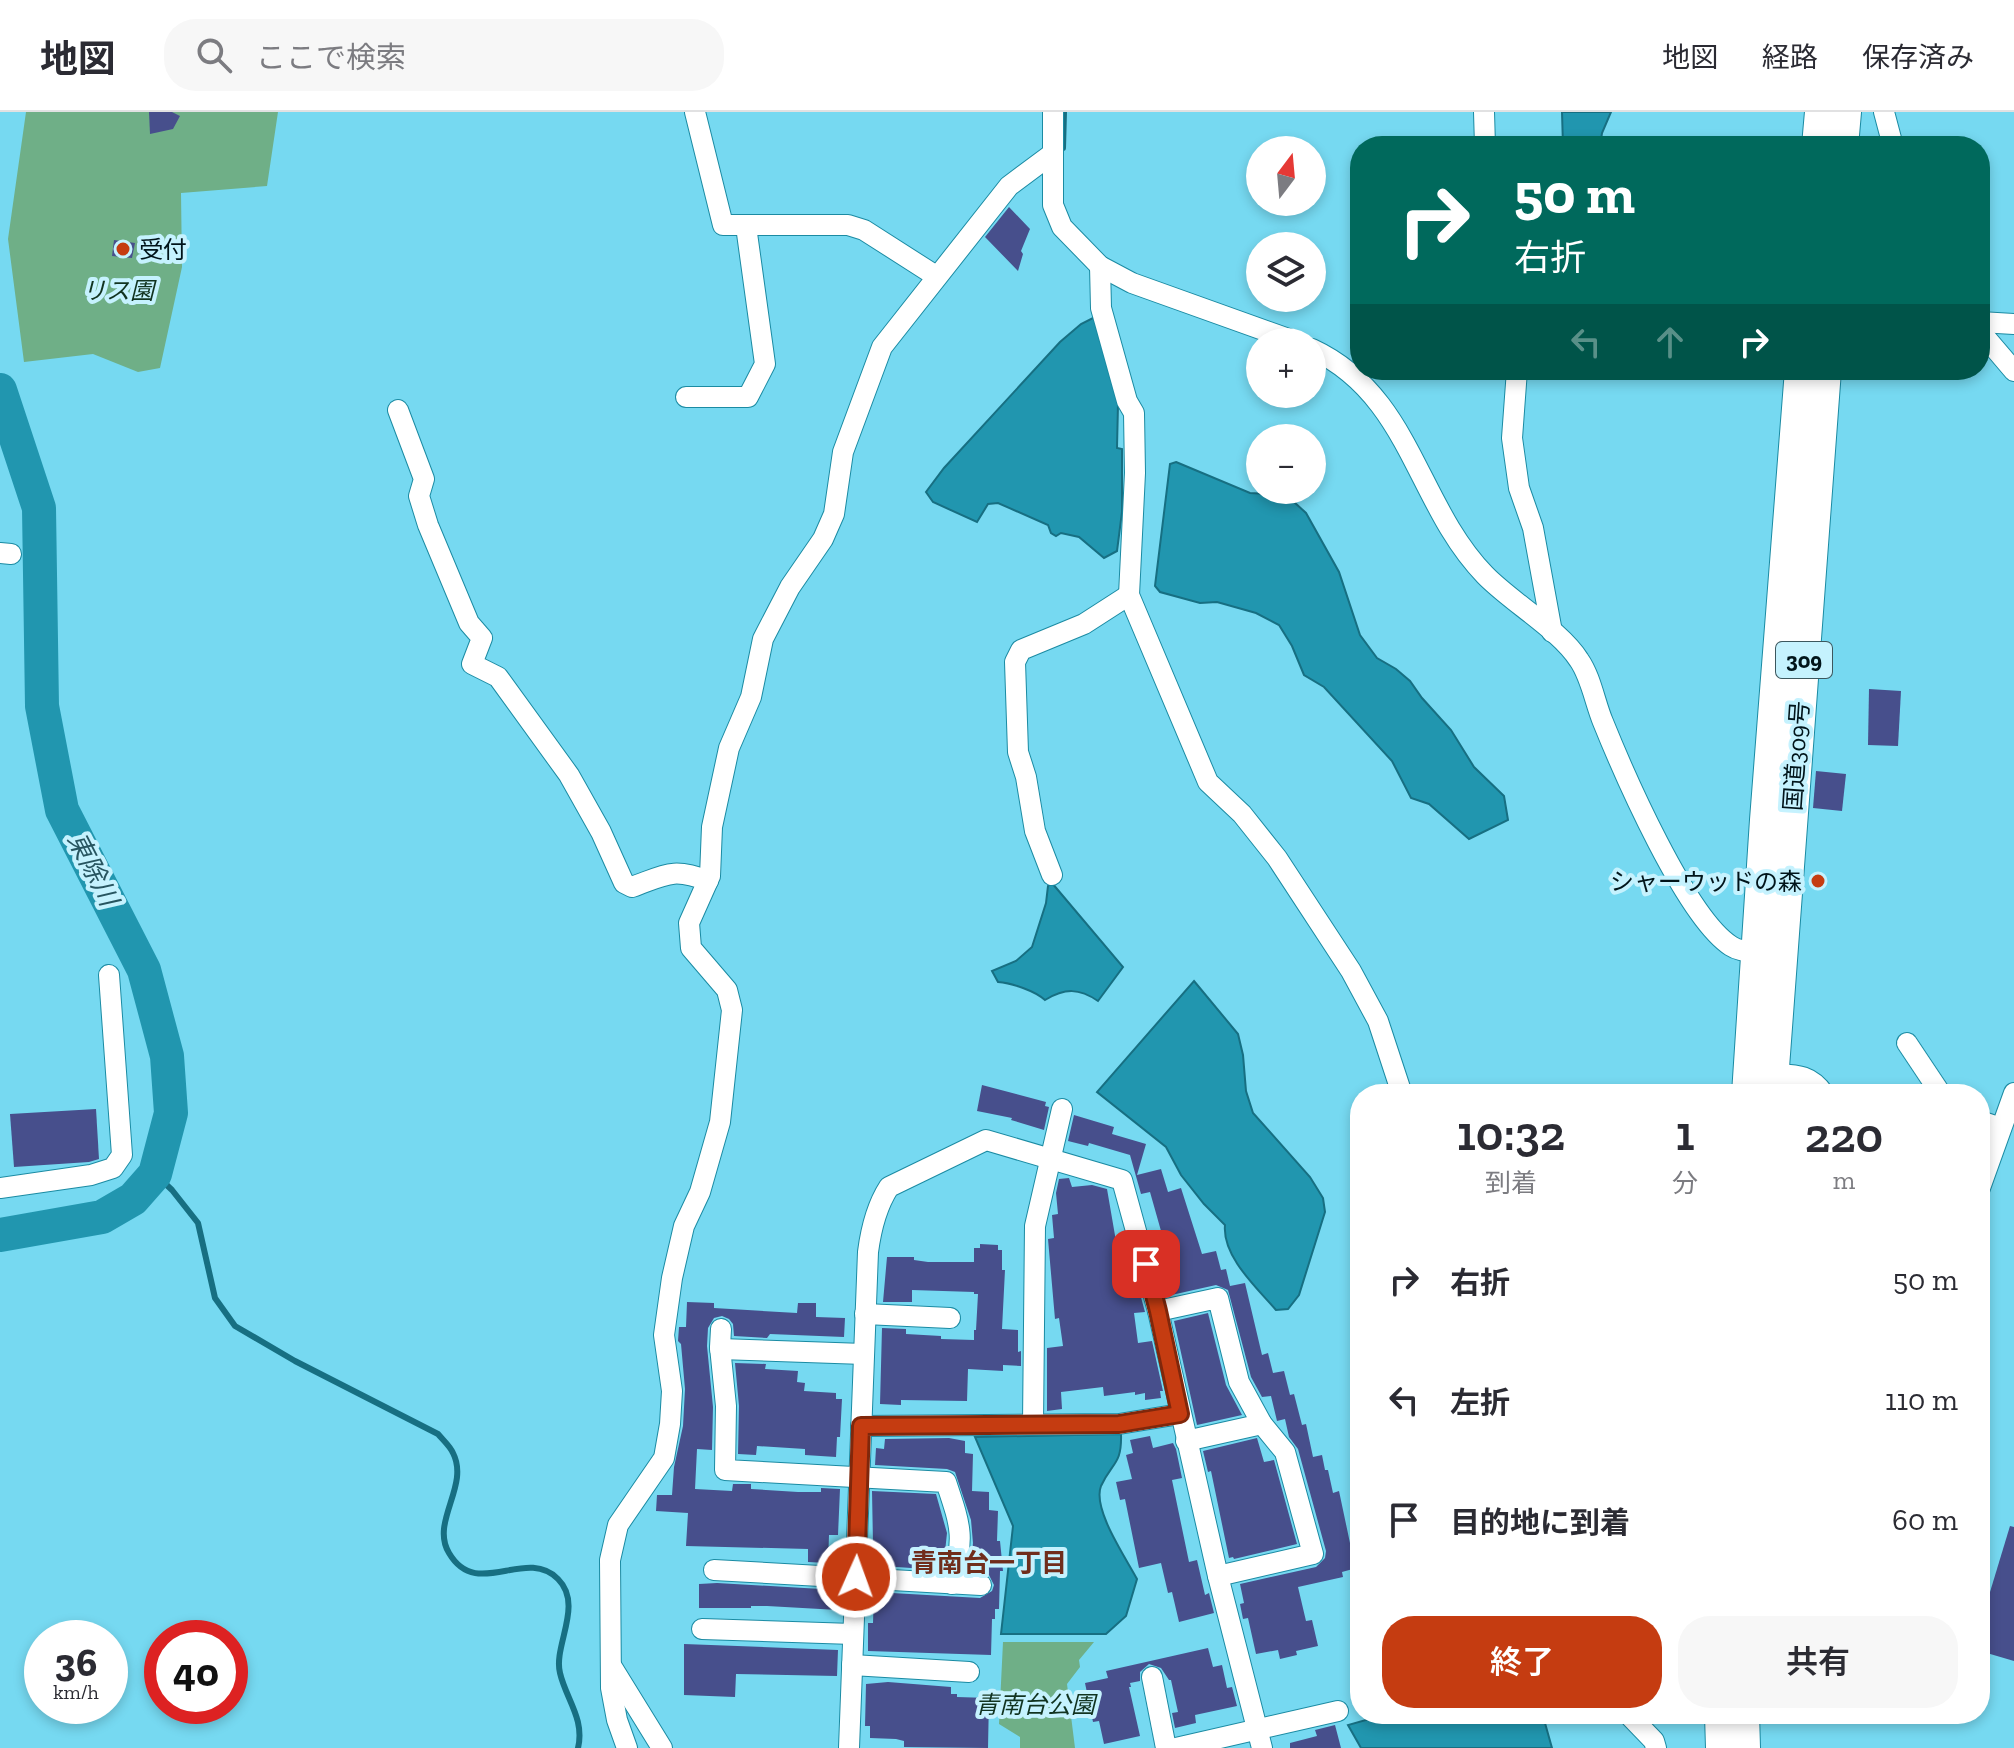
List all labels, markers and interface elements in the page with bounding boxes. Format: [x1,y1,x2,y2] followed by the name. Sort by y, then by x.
[164,19,724,91] search box
[192,33,236,77] icon: search
[40,36,116,82] text: 地図
[256,40,406,76] text: ここで検索
[1662,41,1718,74] text: 地図
[1762,41,1818,74] text: 経路
[1862,41,1974,74] text: 保存済み
[1246,136,1326,216] north arrow
[1246,136,1326,504] map controls
[1514,160,1635,227] text: 50 m
[1382,168,1486,272] icon: right
[1246,232,1326,312] button: layers
[139,235,187,264] place label: 受付
[1514,236,1586,279] text: 右折
[114,240,132,258] marker: 受付
[82,276,157,305] park label: リス園
[1564,320,1608,364] icon: left
[1648,320,1692,364] icon: ahead
[1732,320,1776,364] icon: right
[1246,328,1326,408] button: +
[1246,424,1326,504] button: −
[1776,642,1832,678] road number: 309
[1778,700,1814,812] street label: 国道309号
[61,827,126,914] water label: 東除川
[1610,867,1802,896] place label: シャーウッドの森
[1809,872,1827,890] marker: シャーウッドの森
[1457,1105,1565,1162] text: 10:32
[1675,1105,1694,1162] text: 1
[1805,1107,1883,1164] text: 220
[1833,1164,1855,1196] text: m
[1485,1167,1537,1199] text: 到着
[1672,1167,1698,1199] text: 分
[1112,1230,1180,1298] pin
[1124,1242,1168,1286] icon: arrive
[1382,1258,1426,1302] icon: right
[1893,1262,1958,1298] text: 50 m
[1450,1265,1510,1301] text: 右折
[1382,1378,1426,1422] icon: left
[1885,1382,1958,1418] text: 110 m
[1450,1385,1510,1421] text: 左折
[1382,1498,1426,1542] icon: arrive
[1892,1502,1958,1538] text: 60 m
[1450,1505,1630,1541] text: 目的地に到着
[814,1535,898,1619] position arrow
[911,1547,1067,1579] district label: 青南台一丁目
[1382,1616,1662,1708] button: 終了
[1678,1616,1958,1708] button: 共有
[144,1620,248,1724] speed limit sign: 40
[55,1638,97,1686] text: 36
[53,1680,99,1704] text: km/h
[975,1690,1098,1719] park label: 青南台公園

